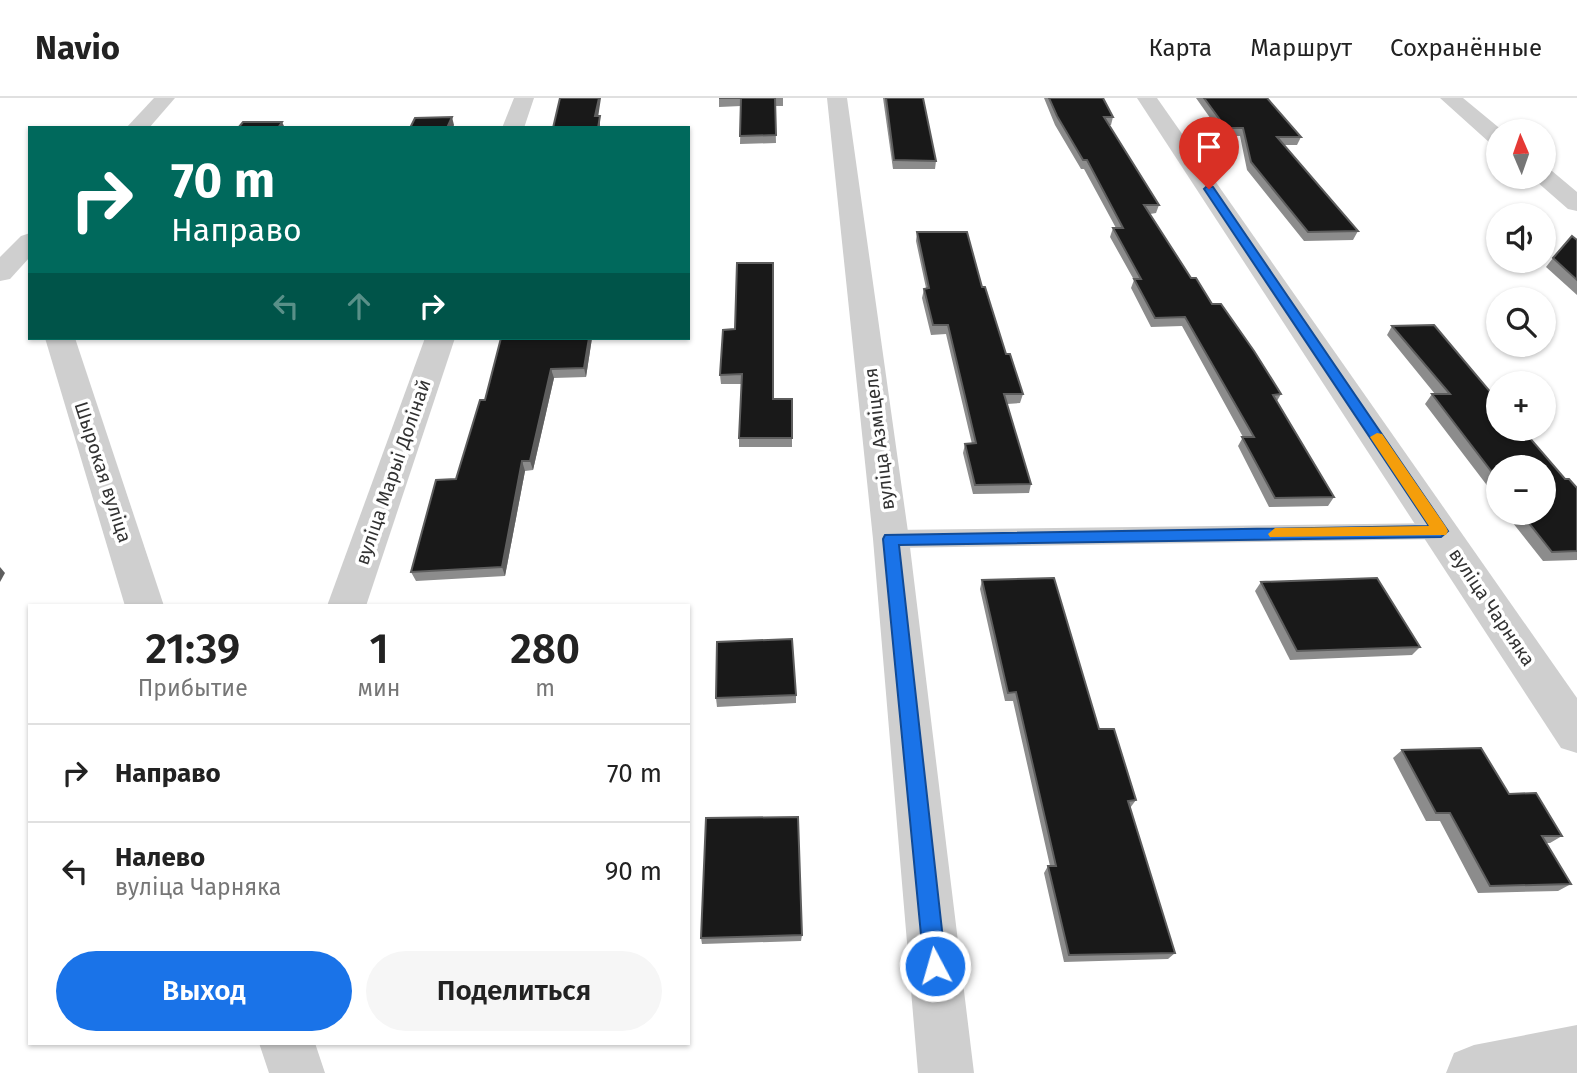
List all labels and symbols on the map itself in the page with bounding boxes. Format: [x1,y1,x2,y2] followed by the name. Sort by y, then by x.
[1179,117,1239,189] pin
[1486,119,1556,189] north arrow
[859,366,899,512] street label: вуліца Азміцеля
[350,376,436,568] street label: вуліца Марыі Долінай
[69,399,137,545] street label: Шырокая вуліца
[1444,544,1540,670] street label: вуліца Чарняка
[898,929,972,1003] position arrow

